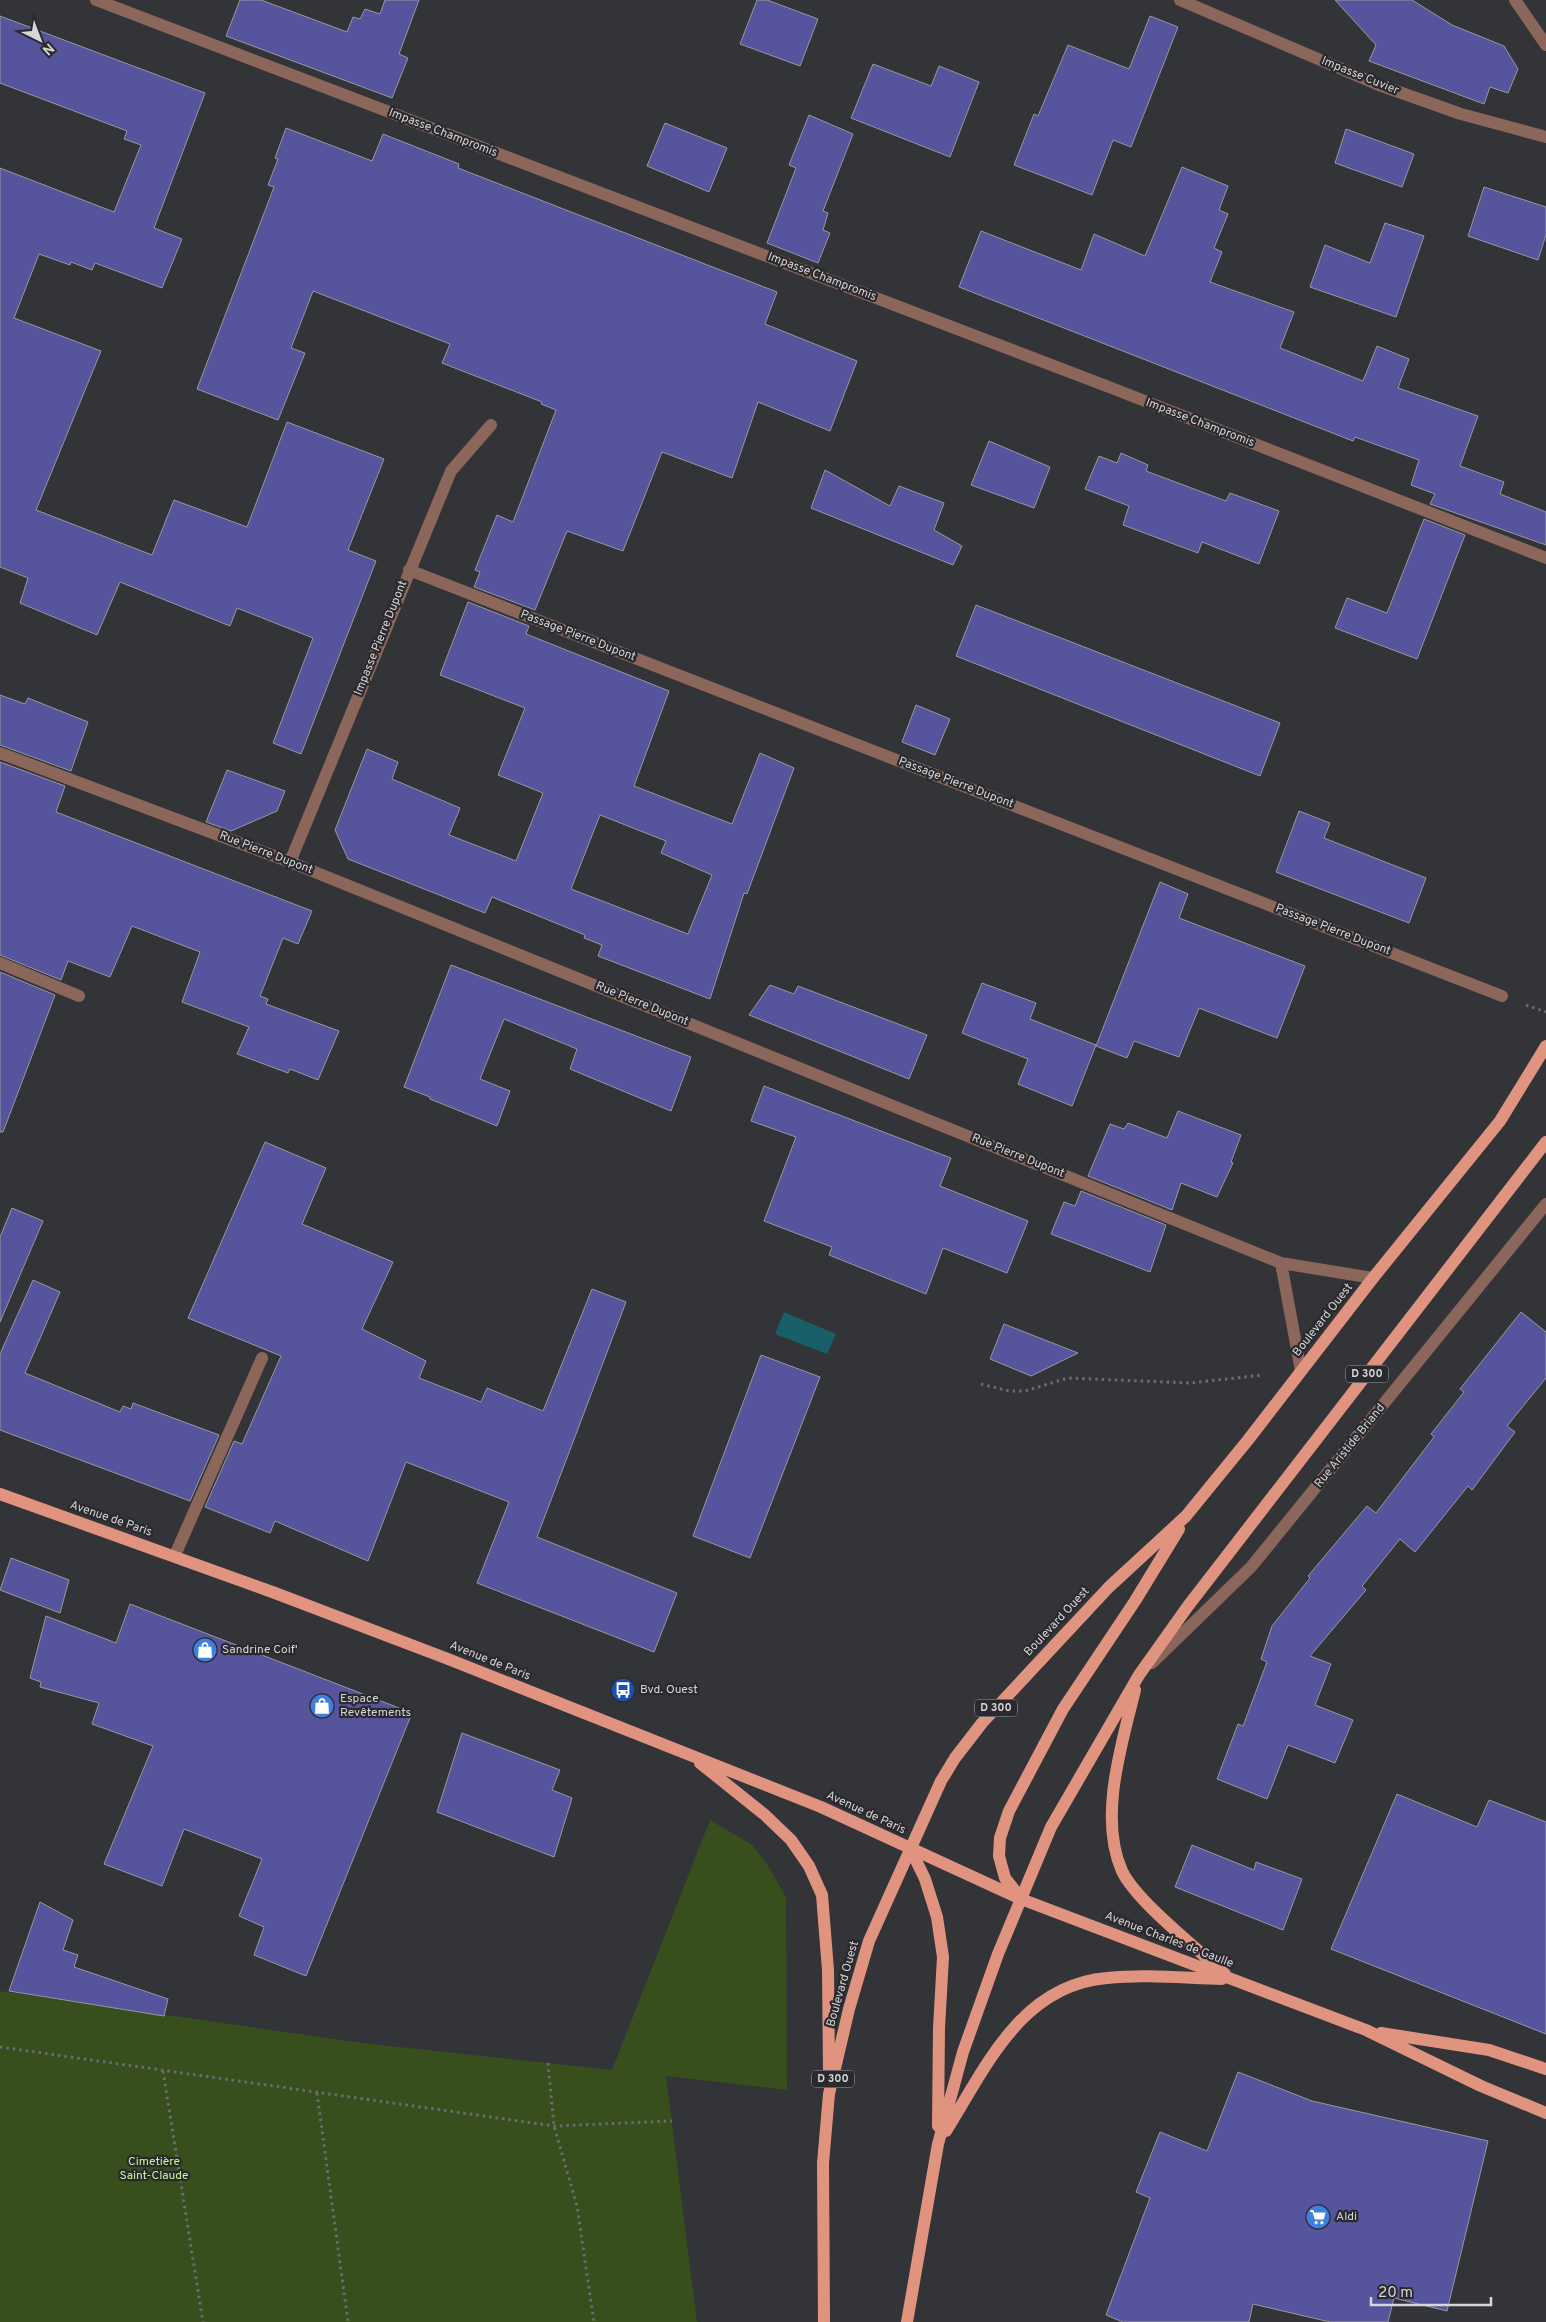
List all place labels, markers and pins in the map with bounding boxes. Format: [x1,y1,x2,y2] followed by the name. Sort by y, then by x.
[192,1637,218,1663] shop icon: Sandrine Coif'
[222,1642,297,1658] place label: Sandrine Coif'
[610,1677,636,1703] bus stop icon: Bvd. Ouest
[640,1682,698,1698] place label: Bvd. Ouest
[340,1691,411,1721] place label: Espace Revêtements
[309,1693,335,1719] shop icon: Espace Revêtements
[1305,2204,1331,2230] supermarket icon: Aldi
[1336,2209,1357,2225] place label: Aldi

